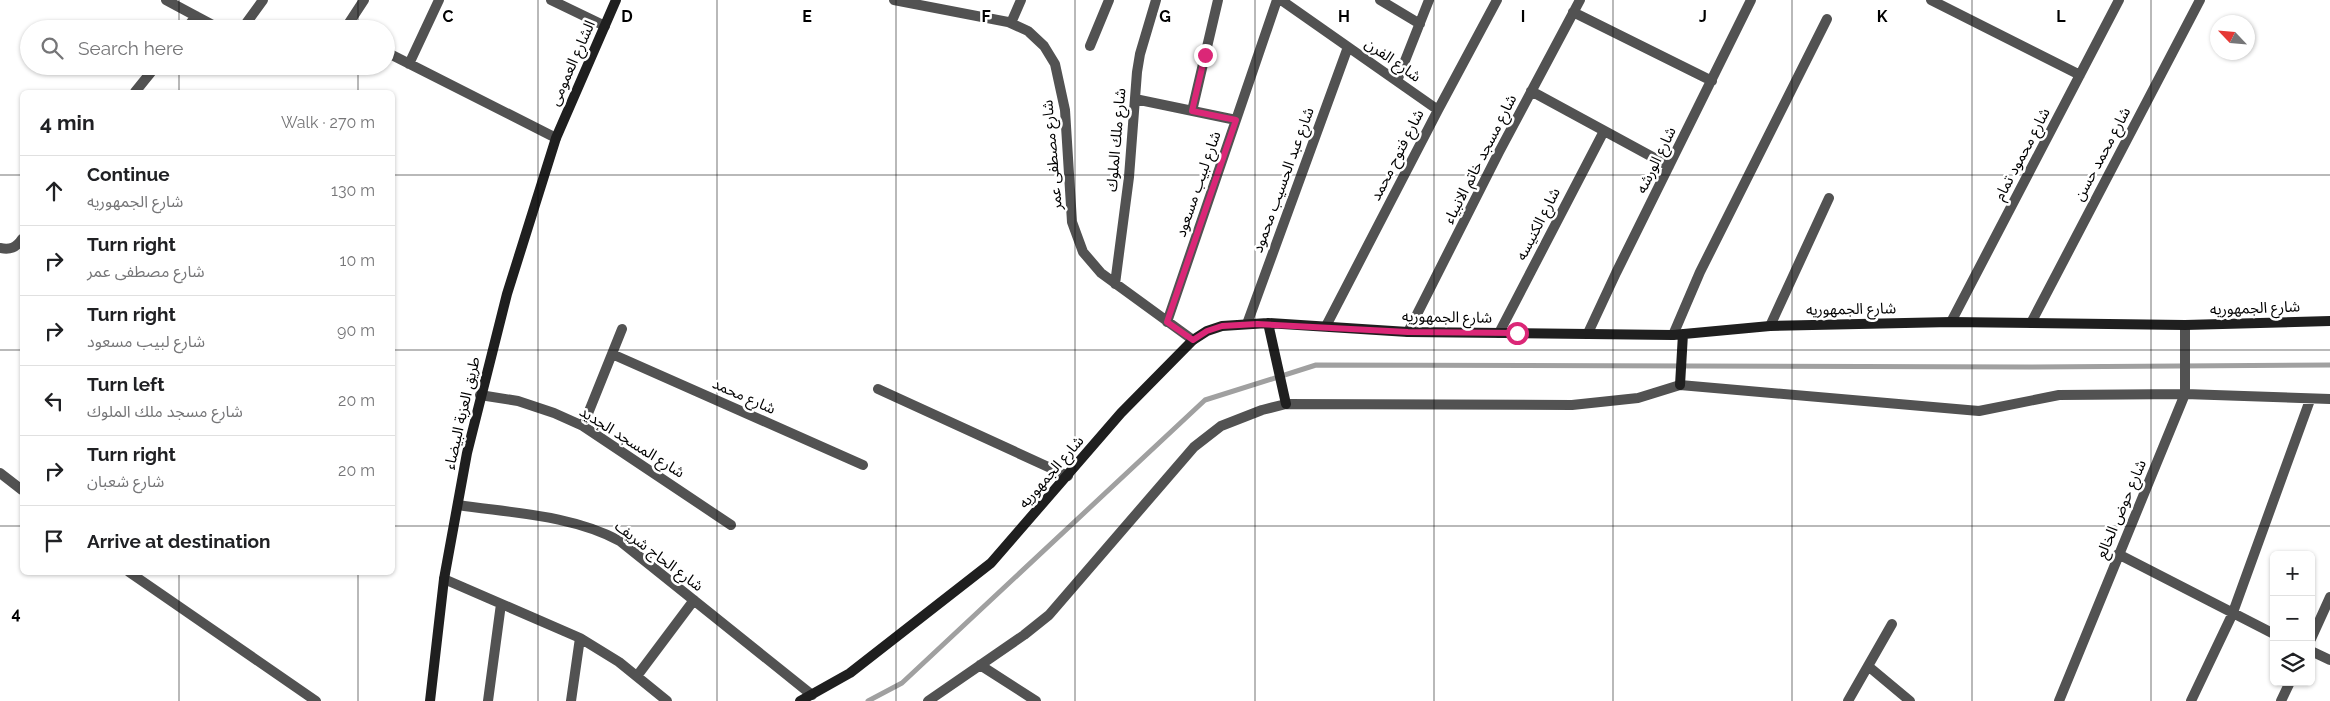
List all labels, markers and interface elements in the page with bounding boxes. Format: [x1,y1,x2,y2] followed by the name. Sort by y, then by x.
[443,7,454,26] text: C
[621,7,633,26] text: D
[802,7,812,26] text: E
[981,7,991,26] text: F
[1159,7,1171,26] text: G
[1338,7,1350,26] text: H
[1521,7,1525,26] text: I
[1699,7,1707,26] text: J
[1877,7,1888,26] text: K
[2056,7,2066,26] text: L
[2210,15,2255,60] north arrow
[545,18,602,110] street label: الشارع العمومى
[20,20,395,75] search box
[38,34,66,62] icon: search
[1360,34,1425,88] street label: شارع الفرن
[78,37,184,59] text: Search here
[1194,44,1217,67] route end
[1103,87,1133,193] street label: شارع ملك الملوك
[1440,91,1523,228] street label: شارع مسجد خاتم الانبياء
[1038,99,1069,212] street label: شارع مصطفى عمر
[2070,104,2137,205] street label: شارع محمد حسن
[1248,105,1321,256] street label: شارع عبد الحسيب محمود
[1990,105,2057,205] street label: شارع محمود تمام
[1366,106,1430,205] street label: شارع فتوح محمد
[40,110,95,135] text: 4 min
[281,113,375,132] text: Walk · 270 m
[1632,124,1683,197] street label: شارع الورشه
[1171,129,1227,240] street label: شارع لبيب مسعود
[87,163,170,185] text: Continue
[40,177,68,205] icon: ahead
[331,181,375,200] text: 130 m
[1512,185,1567,265] street label: شارع الكنيسه
[87,192,183,211] text: شارع الجمهوريه
[87,233,176,255] text: Turn right
[40,247,68,275] icon: right
[340,251,375,270] text: 10 m
[87,262,205,281] text: شارع مصطفى عمر
[2210,297,2301,322] street label: شارع الجمهوريه
[1806,299,1897,322] street label: شارع الجمهوريه
[87,303,176,325] text: Turn right
[1402,307,1493,330] street label: شارع الجمهوريه
[40,317,68,345] icon: right
[337,321,375,340] text: 90 m
[1506,322,1529,345] route start
[87,332,205,351] text: شارع لبيب مسعود
[440,355,485,471] street label: طريق العزبة البيضاء
[87,373,164,395] text: Turn left
[708,374,779,421] street label: شارع محمد
[40,387,68,415] icon: left
[338,391,375,410] text: 20 m
[87,402,243,421] text: شارع مسجد ملك الملوك
[574,402,688,484] street label: شارع المسجد الجديد
[1015,432,1090,514] street label: شارع الجمهوريه
[87,443,176,465] text: Turn right
[40,457,68,485] icon: right
[2092,457,2153,562] street label: شارع حوض الخالع
[338,461,375,480] text: 20 m
[87,472,164,491] text: شارع شعبان
[609,517,707,598] street label: شارع الحاج شريف
[40,527,68,555] icon: arrive
[87,530,271,552] text: Arrive at destination
[2270,551,2315,686] map controls
[2270,551,2315,596] button: +
[2270,596,2315,641] button: −
[11,604,21,623] text: 4
[2270,641,2315,686] button: layers

